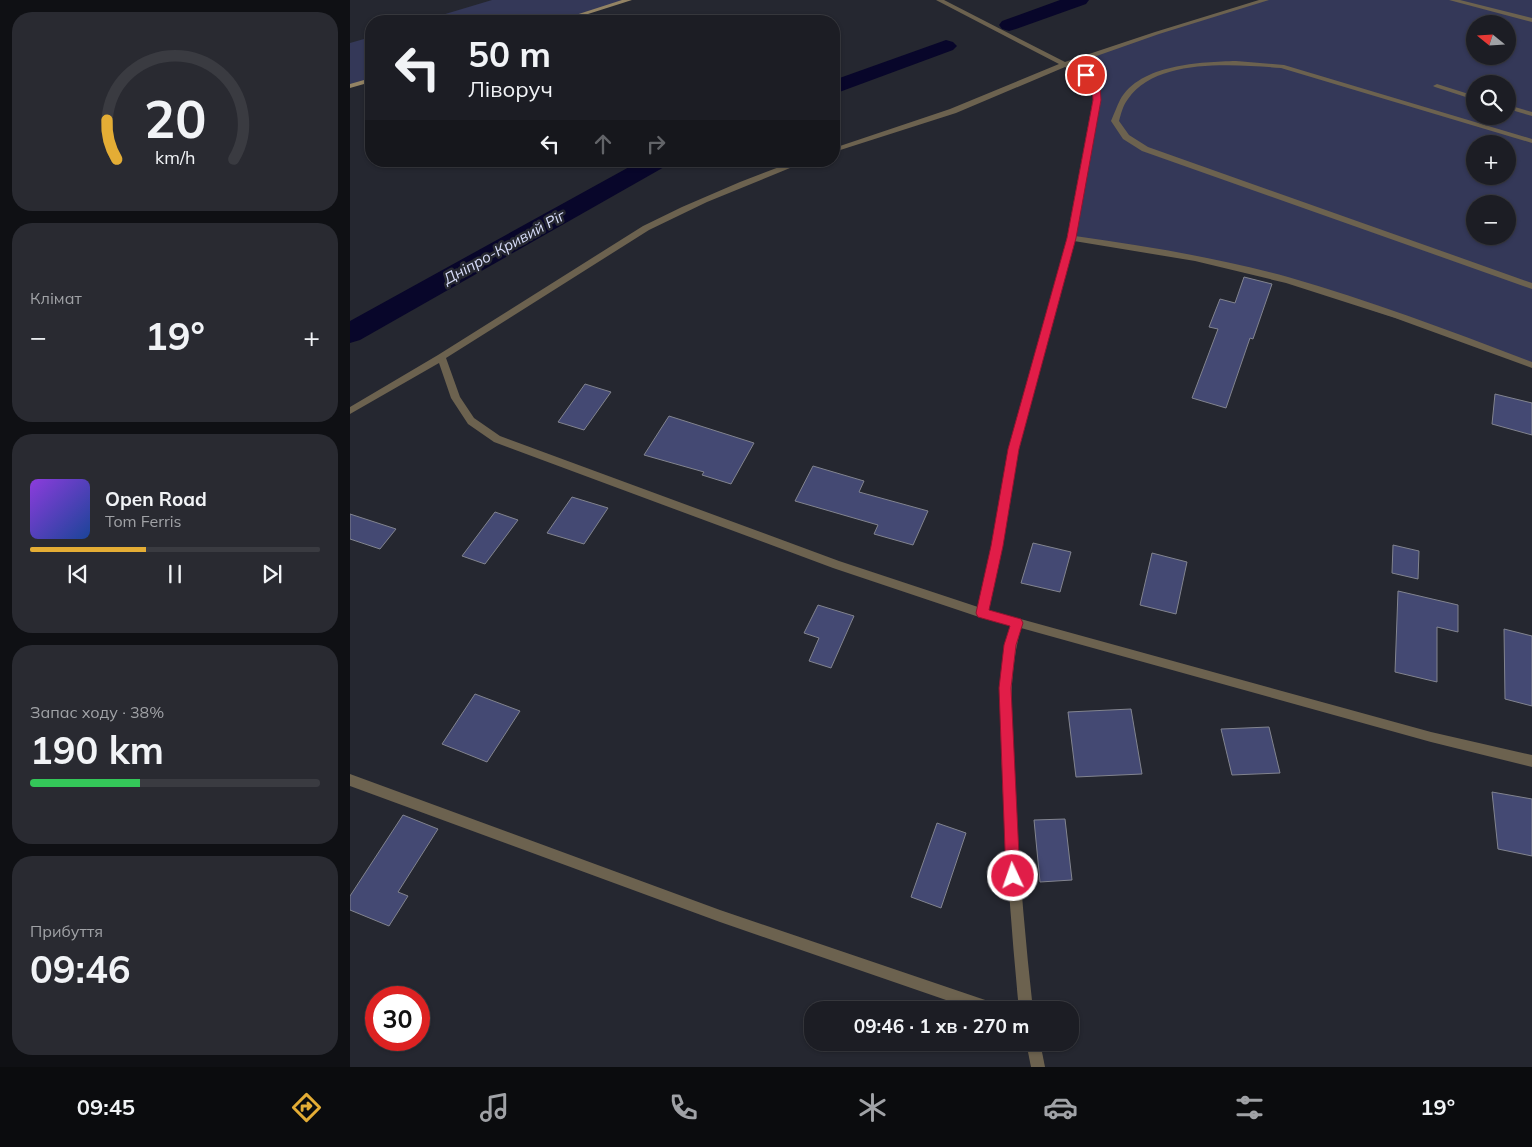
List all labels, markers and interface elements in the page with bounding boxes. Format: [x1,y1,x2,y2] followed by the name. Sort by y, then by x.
[1466,15,1516,65] north arrow
[1466,15,1516,245] map controls
[468,32,551,76] text: 50 m
[385,35,450,100] icon: left
[1065,54,1107,96] pin
[1072,61,1100,89] icon: arrive
[468,75,553,103] text: Ліворуч
[1466,75,1516,125] button: search
[144,86,206,151] text: 20
[536,130,564,158] icon: left
[589,130,617,158] icon: ahead
[642,130,670,158] icon: right
[1466,135,1516,185] button: +
[155,146,195,168] text: km/h
[1466,195,1516,245] button: −
[439,205,569,289] water label: Дніпро-Кривий Ріг
[30,288,82,308] text: Клімат
[145,312,205,360] text: 19°
[30,319,47,354] text: −
[303,319,320,354] text: +
[105,487,207,511] text: Open Road
[105,511,182,531] text: Tom Ferris
[64,560,92,588] icon: previous
[161,560,189,588] icon: pause
[258,560,286,588] icon: next
[30,702,164,722] text: Запас ходу · 38%
[30,726,164,774] text: 190 km
[986,849,1038,901] position arrow
[30,921,103,941] text: Прибуття
[30,945,131,993] text: 09:46
[365,986,430,1051] speed limit sign: 30
[854,1014,1029,1038] text: 09:46 · 1 хв · 270 m
[289,1090,324,1125] icon: directions
[477,1090,512,1125] icon: music
[666,1090,701,1125] icon: phone
[855,1090,890,1125] icon: climate
[1043,1090,1078,1125] icon: car
[1232,1090,1267,1125] icon: filters
[77,1093,135,1121] text: 09:45
[1420,1093,1455,1121] text: 19°

